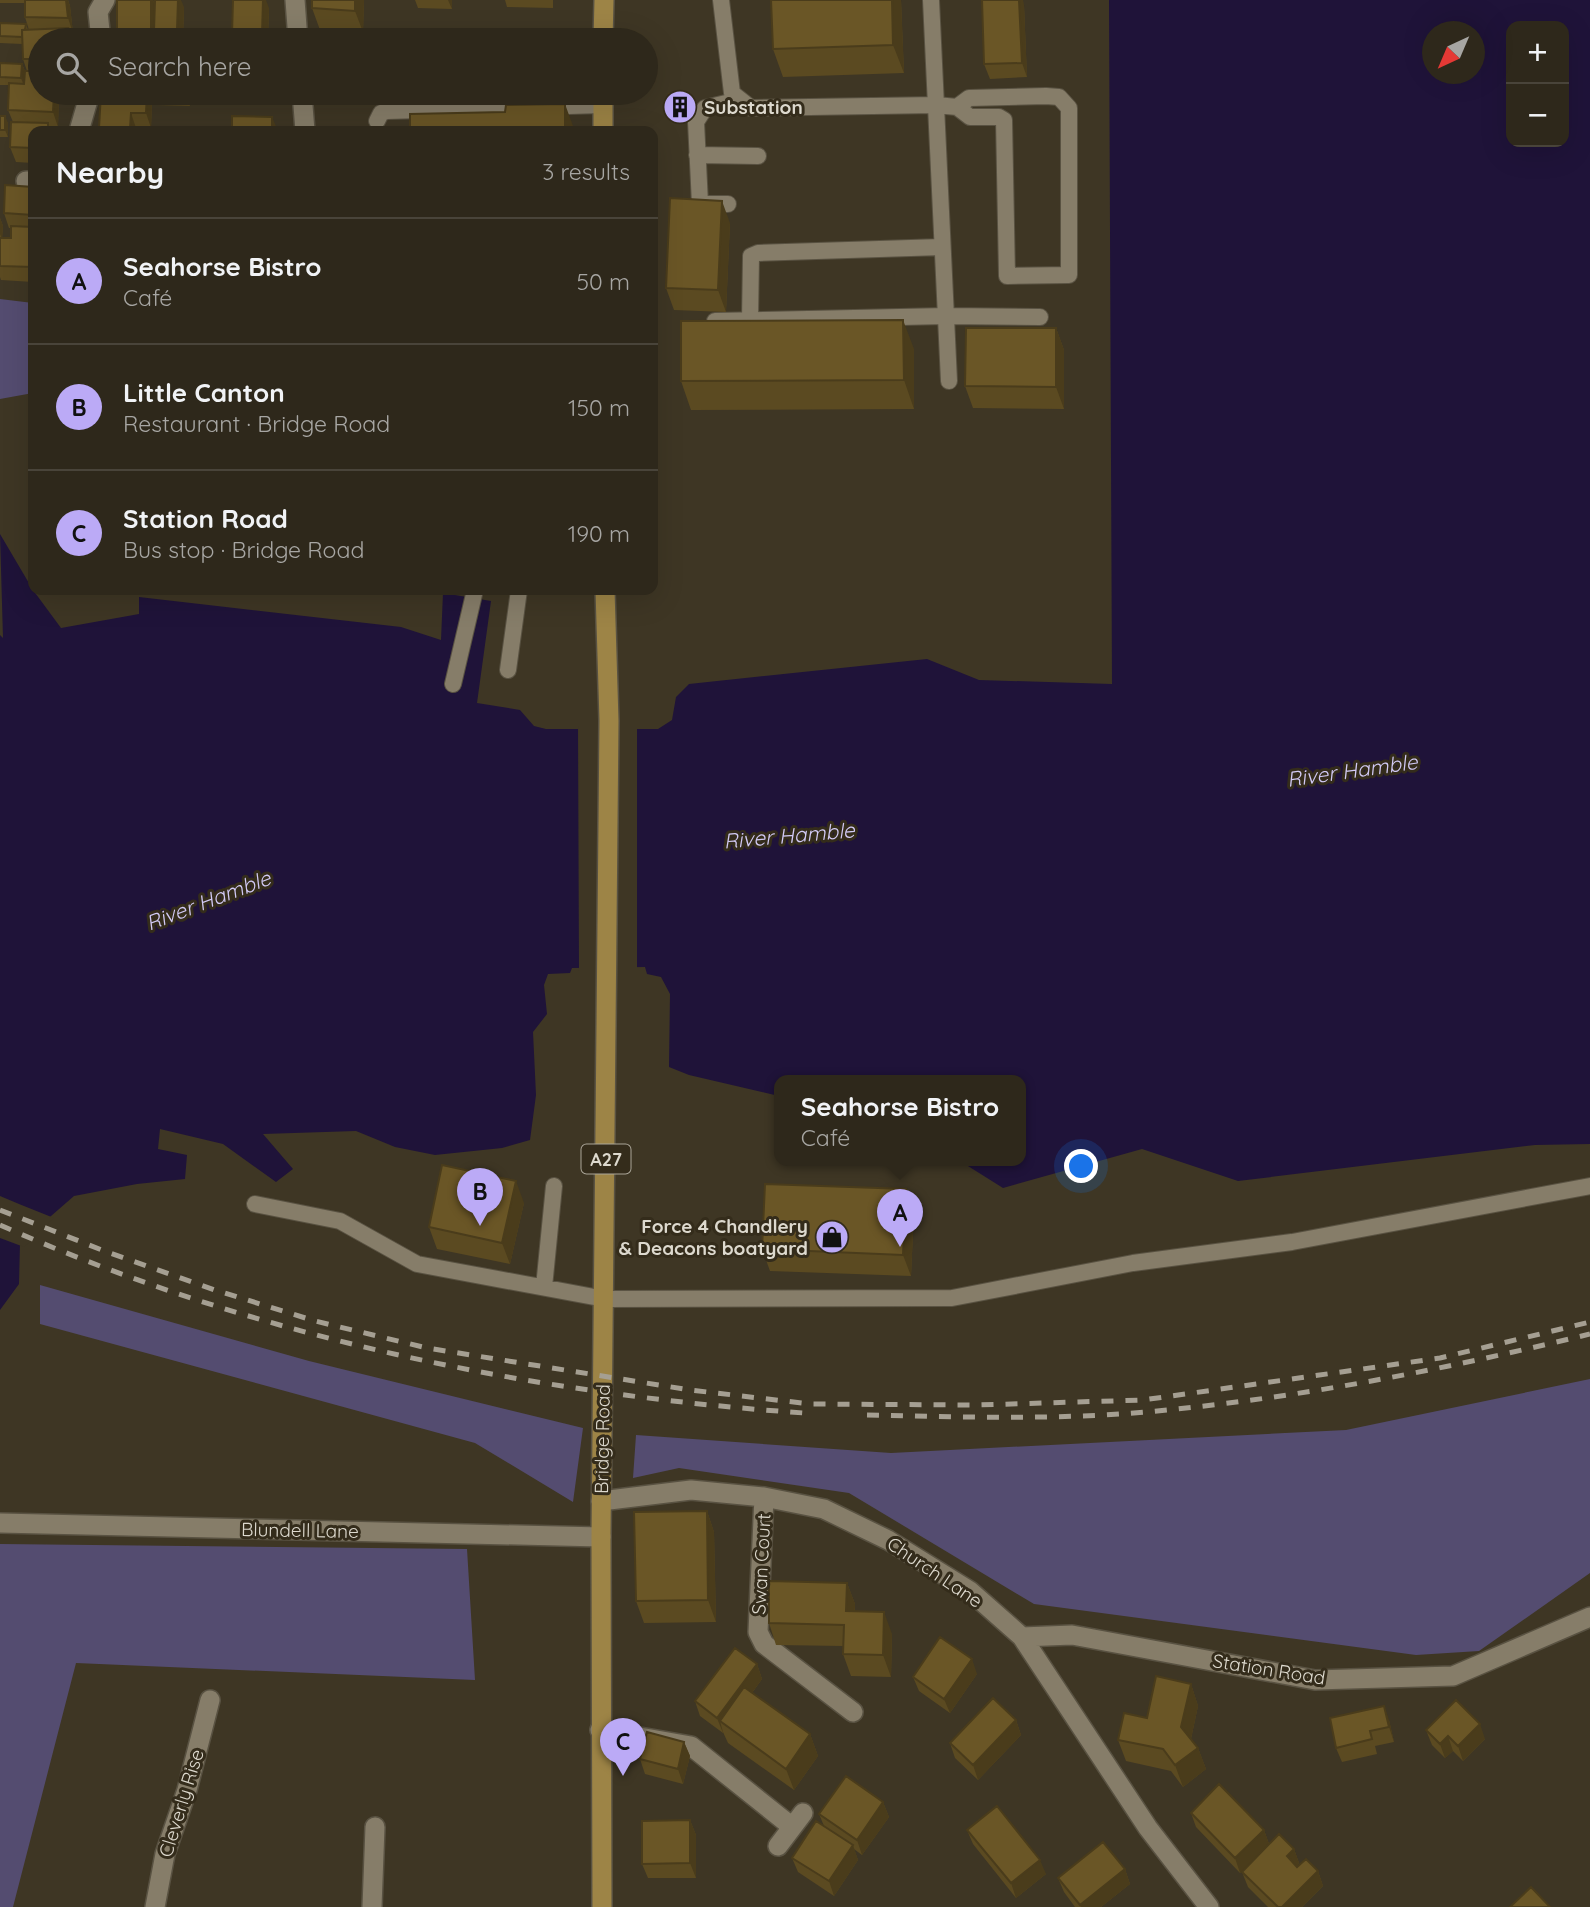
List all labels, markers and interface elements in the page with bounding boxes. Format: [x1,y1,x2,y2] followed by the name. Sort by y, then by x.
[1422,21,1485,84] north arrow
[1506,21,1569,147] map controls
[1506,21,1569,84] button: +
[28,28,658,105] search box
[52,48,90,86] icon: search
[108,50,252,83] text: Search here
[1506,84,1569,147] button: −
[661,88,699,126] building icon: Substation
[704,95,803,119] place label: Substation
[56,153,164,191] text: Nearby
[542,157,630,186] text: 3 results
[123,250,321,283] text: Seahorse Bistro
[72,267,86,296] text: A
[577,267,630,296] text: 50 m
[123,283,172,312] text: Café
[123,376,285,409] text: Little Canton
[71,393,87,422] text: B
[568,393,630,422] text: 150 m
[123,409,390,438] text: Restaurant · Bridge Road
[123,502,288,535] text: Station Road
[72,519,86,548] text: C
[568,519,630,548] text: 190 m
[123,535,364,564] text: Bus stop · Bridge Road
[1285,748,1420,792] water label: River Hamble
[722,816,857,854] water label: River Hamble
[142,864,275,936] water label: River Hamble
[774,1075,1026,1166] popup
[801,1090,999,1123] text: Seahorse Bistro
[801,1123,850,1152] text: Café
[582,1144,630,1174] road number: A27
[1064,1149,1098,1183] your location
[457,1168,503,1226] pin: B
[877,1189,923,1247] pin: A
[618,1214,808,1260] place label: Force 4 Chandlery & Deacons boatyard
[813,1218,851,1256] shop icon: Force 4 Chandlery & Deacons boatyard
[589,1384,615,1494] street label: Bridge Road
[746,1513,776,1615] street label: Swan Court
[241,1517,359,1543] street label: Blundell Lane
[883,1531,987,1613] street label: Church Lane
[1211,1648,1327,1690] street label: Station Road
[600,1718,646,1776] pin: C
[153,1746,209,1860] street label: Cleverly Rise

